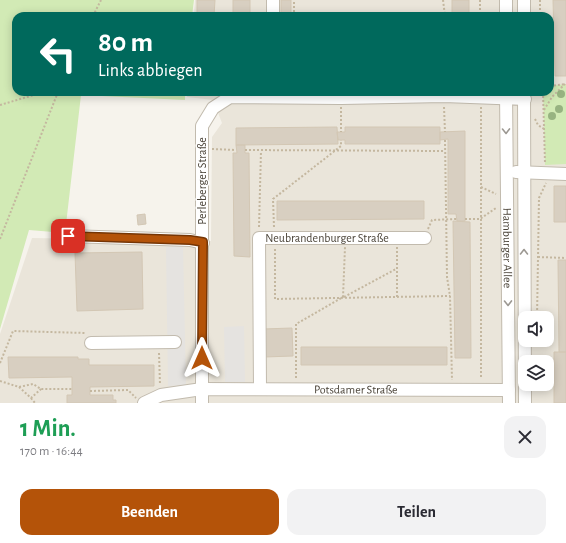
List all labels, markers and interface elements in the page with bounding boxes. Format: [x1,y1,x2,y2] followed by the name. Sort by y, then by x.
[32,28,84,80] icon: left
[98,29,153,57] text: 80 m
[98,62,203,80] text: Links abbiegen
[502,128,511,134] one-way arrow
[196,137,208,225] street label: Perleberger Straße
[501,208,514,288] street label: Hamburger Allee
[51,219,85,253] pin
[57,225,79,247] icon: arrive
[265,232,389,244] street label: Neubrandenburger Straße
[520,249,528,255] one-way arrow
[504,300,512,306] one-way arrow
[518,311,554,391] map controls
[518,311,554,347] button: sound
[181,337,223,379] position arrow
[518,355,554,391] button: layers
[314,383,398,396] street label: Potsdamer Straße
[504,416,546,458] button: close
[20,417,76,441] text: 1 Min.
[20,445,83,458] text: 170 m · 16:44
[20,489,279,535] button: Beenden
[287,489,546,535] button: Teilen

